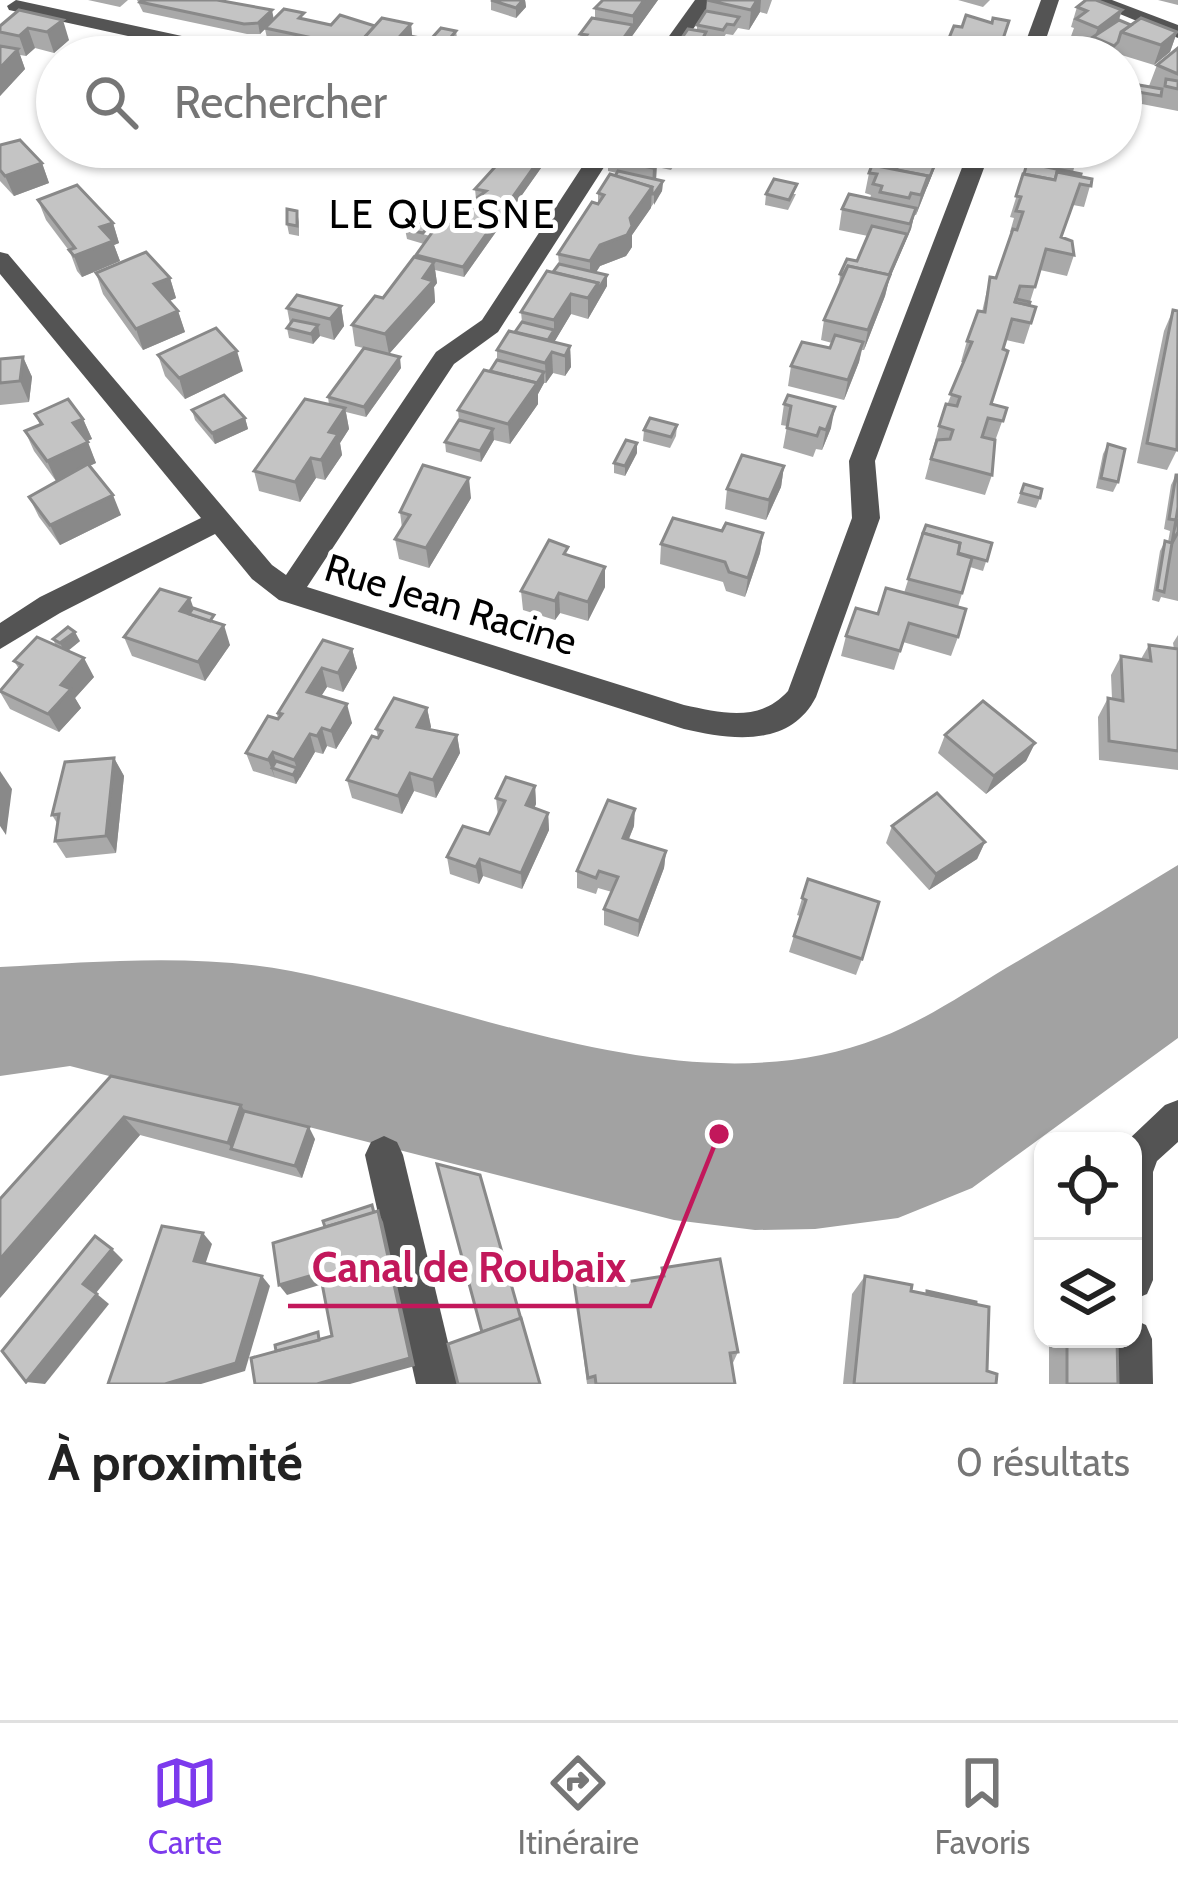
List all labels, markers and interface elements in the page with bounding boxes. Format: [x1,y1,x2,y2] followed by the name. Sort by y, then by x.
[36,36,1142,168] search box
[78,69,144,135] icon: search
[174,75,387,129] text: Rechercher
[329,190,557,238] district label: LE QUESNE
[319,543,583,665] street label: Rue Jean Racine
[1034,1132,1142,1348] map controls
[1034,1132,1142,1240] button: locate
[288,1228,650,1306] callout: Canal de Roubaix
[1034,1240,1142,1348] button: layers
[312,1241,627,1293] text: Canal de Roubaix
[48,1431,303,1493] text: À proximité
[956,1438,1130,1486] text: 0 résultats
[148,1750,222,1862] tab: Carte
[518,1750,639,1862] tab: Itinéraire
[934,1750,1030,1862] tab: Favoris

